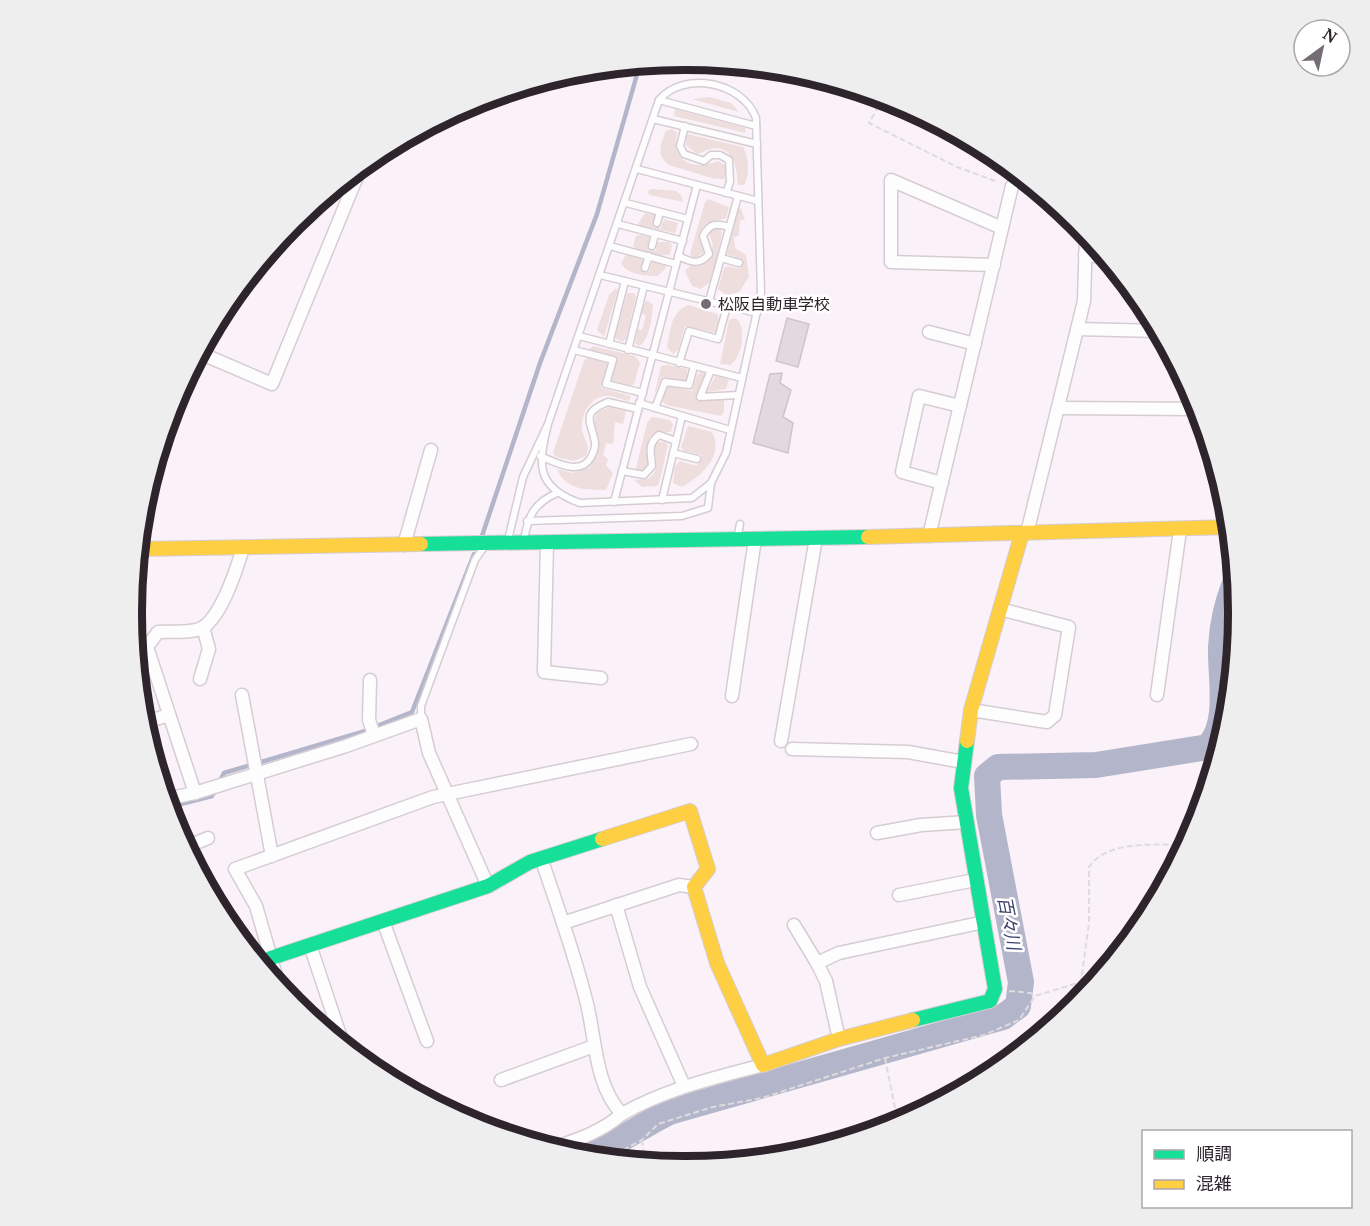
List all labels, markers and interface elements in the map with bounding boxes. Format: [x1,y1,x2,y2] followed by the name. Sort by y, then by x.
[1292,18,1352,78] north arrow
[1319,23,1342,48] text: N
[718,293,830,315] place label: 松阪自動車学校
[699,297,713,311] marker: 松阪自動車学校
[993,894,1027,954] water label: 百々川
[1142,1130,1352,1208] legend
[1196,1141,1232,1165] text: 順調
[1196,1171,1232,1195] text: 混雑

